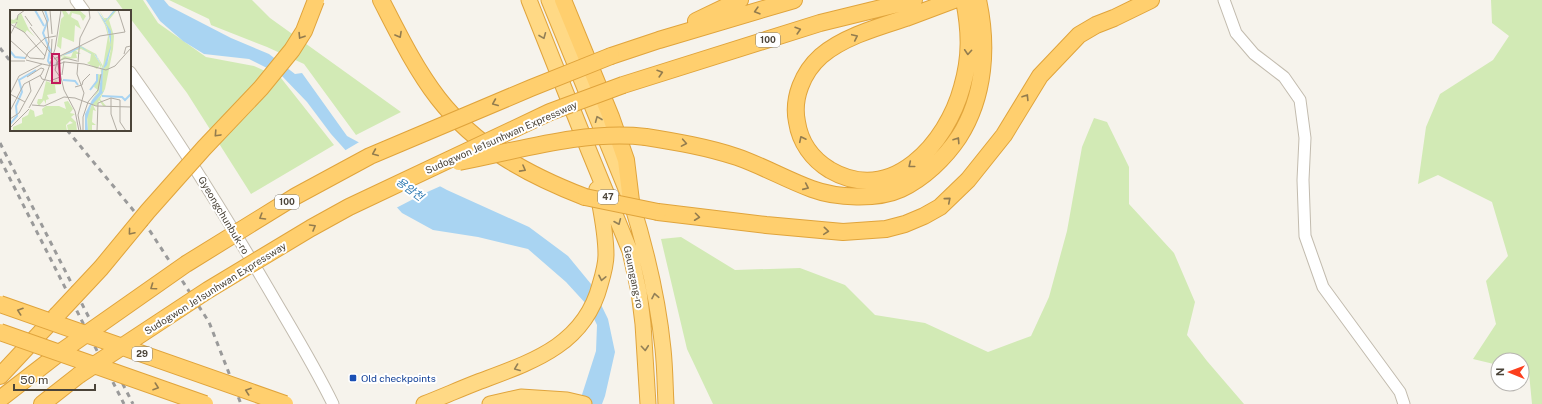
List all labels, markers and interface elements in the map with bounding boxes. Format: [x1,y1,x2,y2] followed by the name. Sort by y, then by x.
[754,6,761,15] one-way arrow
[10,10,131,131] inset map
[794,27,801,35] one-way arrow
[394,31,402,38] one-way arrow
[298,32,306,39] one-way arrow
[539,33,547,40] one-way arrow
[756,33,780,47] road number: 100
[850,34,858,42] one-way arrow
[964,49,973,55] one-way arrow
[656,69,663,78] one-way arrow
[1022,94,1029,101] one-way arrow
[423,98,579,176] street label: Sudogwon Je1sunhwan Expressway
[492,98,500,106] one-way arrow
[595,116,603,124] one-way arrow
[214,129,221,137] one-way arrow
[799,135,807,143] one-way arrow
[952,137,959,144] one-way arrow
[681,138,688,147] one-way arrow
[372,148,380,156] one-way arrow
[909,160,916,167] one-way arrow
[519,165,526,172] one-way arrow
[196,174,252,256] street label: Gyeongchunbuk-ro
[394,175,427,204] water label: 용암천
[802,182,810,190] one-way arrow
[598,190,618,204] road number: 47
[275,195,299,209] road number: 100
[944,197,951,204] one-way arrow
[259,212,266,220] one-way arrow
[694,212,700,221] one-way arrow
[614,218,622,225] one-way arrow
[309,224,316,231] one-way arrow
[823,226,829,235] one-way arrow
[128,227,135,234] one-way arrow
[142,239,289,337] street label: Sudogwon Je1sunhwan Expressway
[621,244,647,310] street label: Geumgang-ro
[598,275,606,281] one-way arrow
[150,282,157,289] one-way arrow
[651,293,660,299] one-way arrow
[16,307,23,315] one-way arrow
[640,345,649,351] one-way arrow
[132,347,152,361] road number: 29
[1490,352,1530,392] north arrow
[513,363,520,371] one-way arrow
[14,366,95,392] scale bar
[1494,367,1506,376] text: N
[361,372,436,384] place label: Old checkpoints
[20,373,48,387] text: 50 m
[348,373,358,383] marker: Old checkpoints
[152,382,159,390] one-way arrow
[245,387,252,396] one-way arrow

